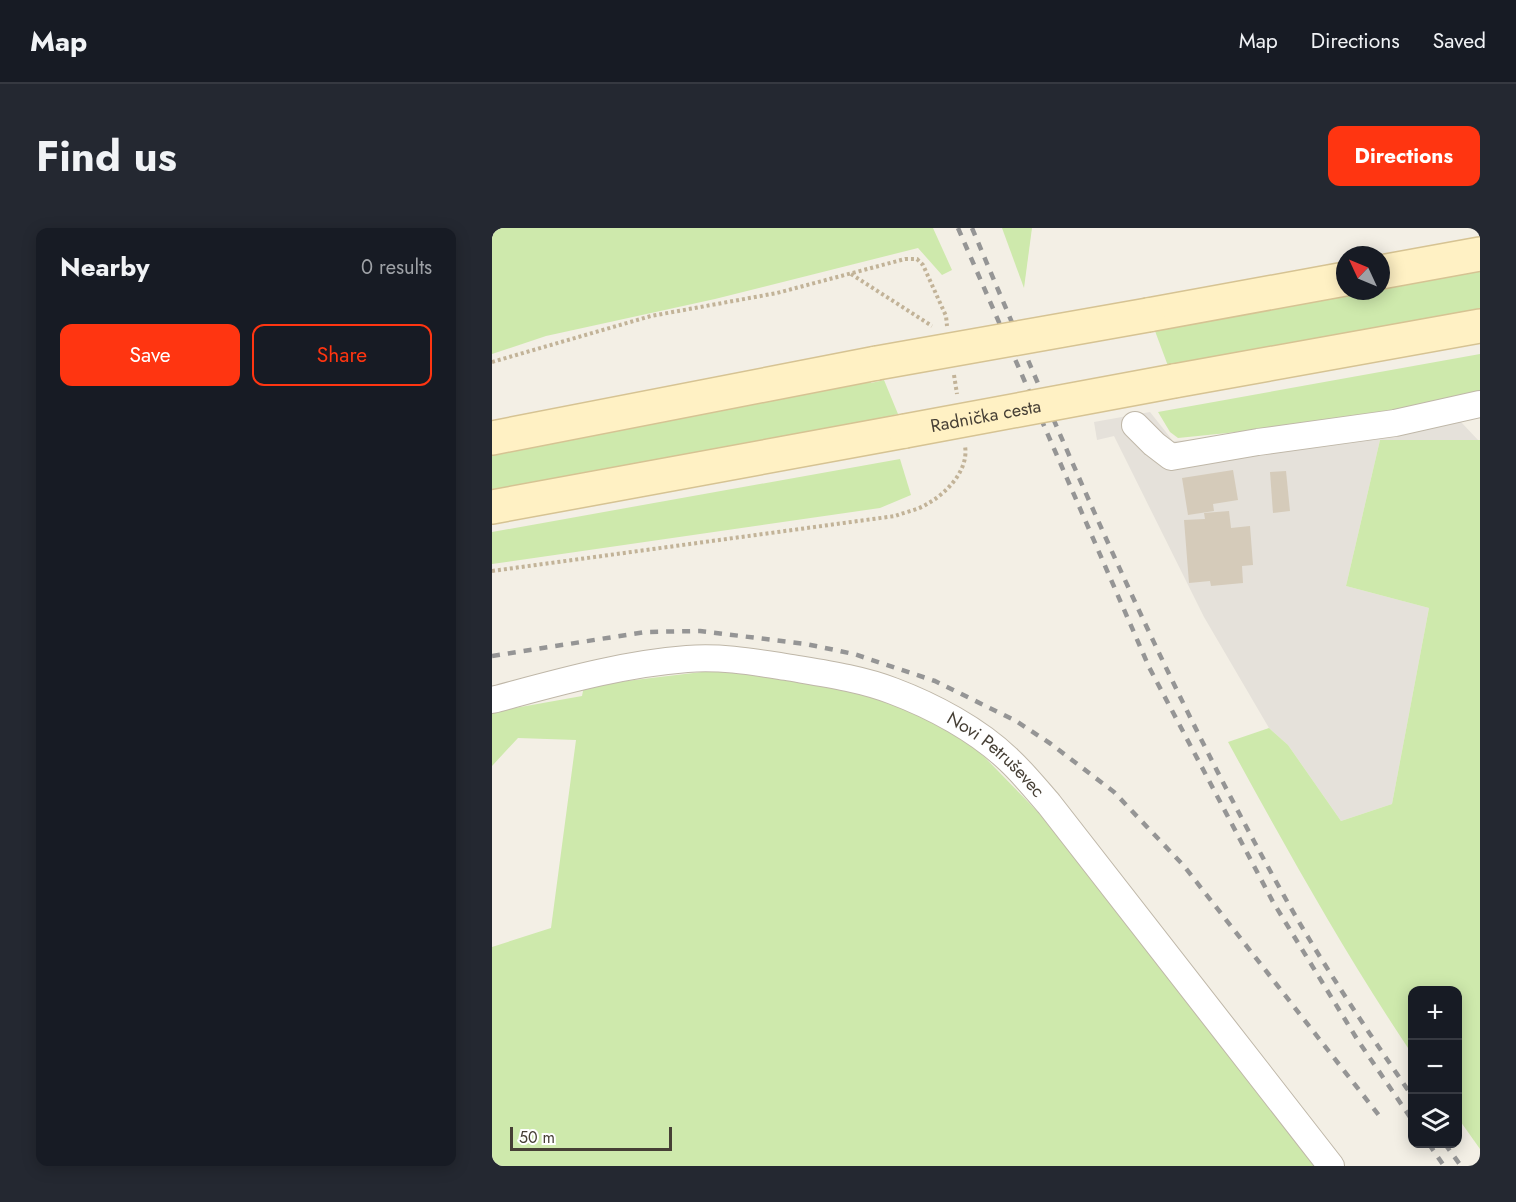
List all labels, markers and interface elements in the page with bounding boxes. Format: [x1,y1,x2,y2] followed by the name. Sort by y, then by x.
[30,21,87,62] text: Map
[1239,26,1278,56] text: Map
[1311,26,1400,56] text: Directions
[1433,26,1486,56] text: Saved
[36,126,177,187] text: Find us
[1328,126,1480,186] button: Directions
[1336,246,1390,300] north arrow
[60,248,149,286] text: Nearby
[361,253,432,282] text: 0 results
[60,324,240,386] button: Save
[252,324,432,386] button: Share
[928,393,1043,439] street label: Radnička cesta
[942,705,1051,803] street label: Novi Petruševec
[1408,986,1462,1148] map controls
[1408,986,1462,1040] button: +
[1408,1040,1462,1094] button: −
[1408,1094,1462,1148] button: layers
[510,1124,672,1152] scale bar
[519,1126,555,1149] text: 50 m

